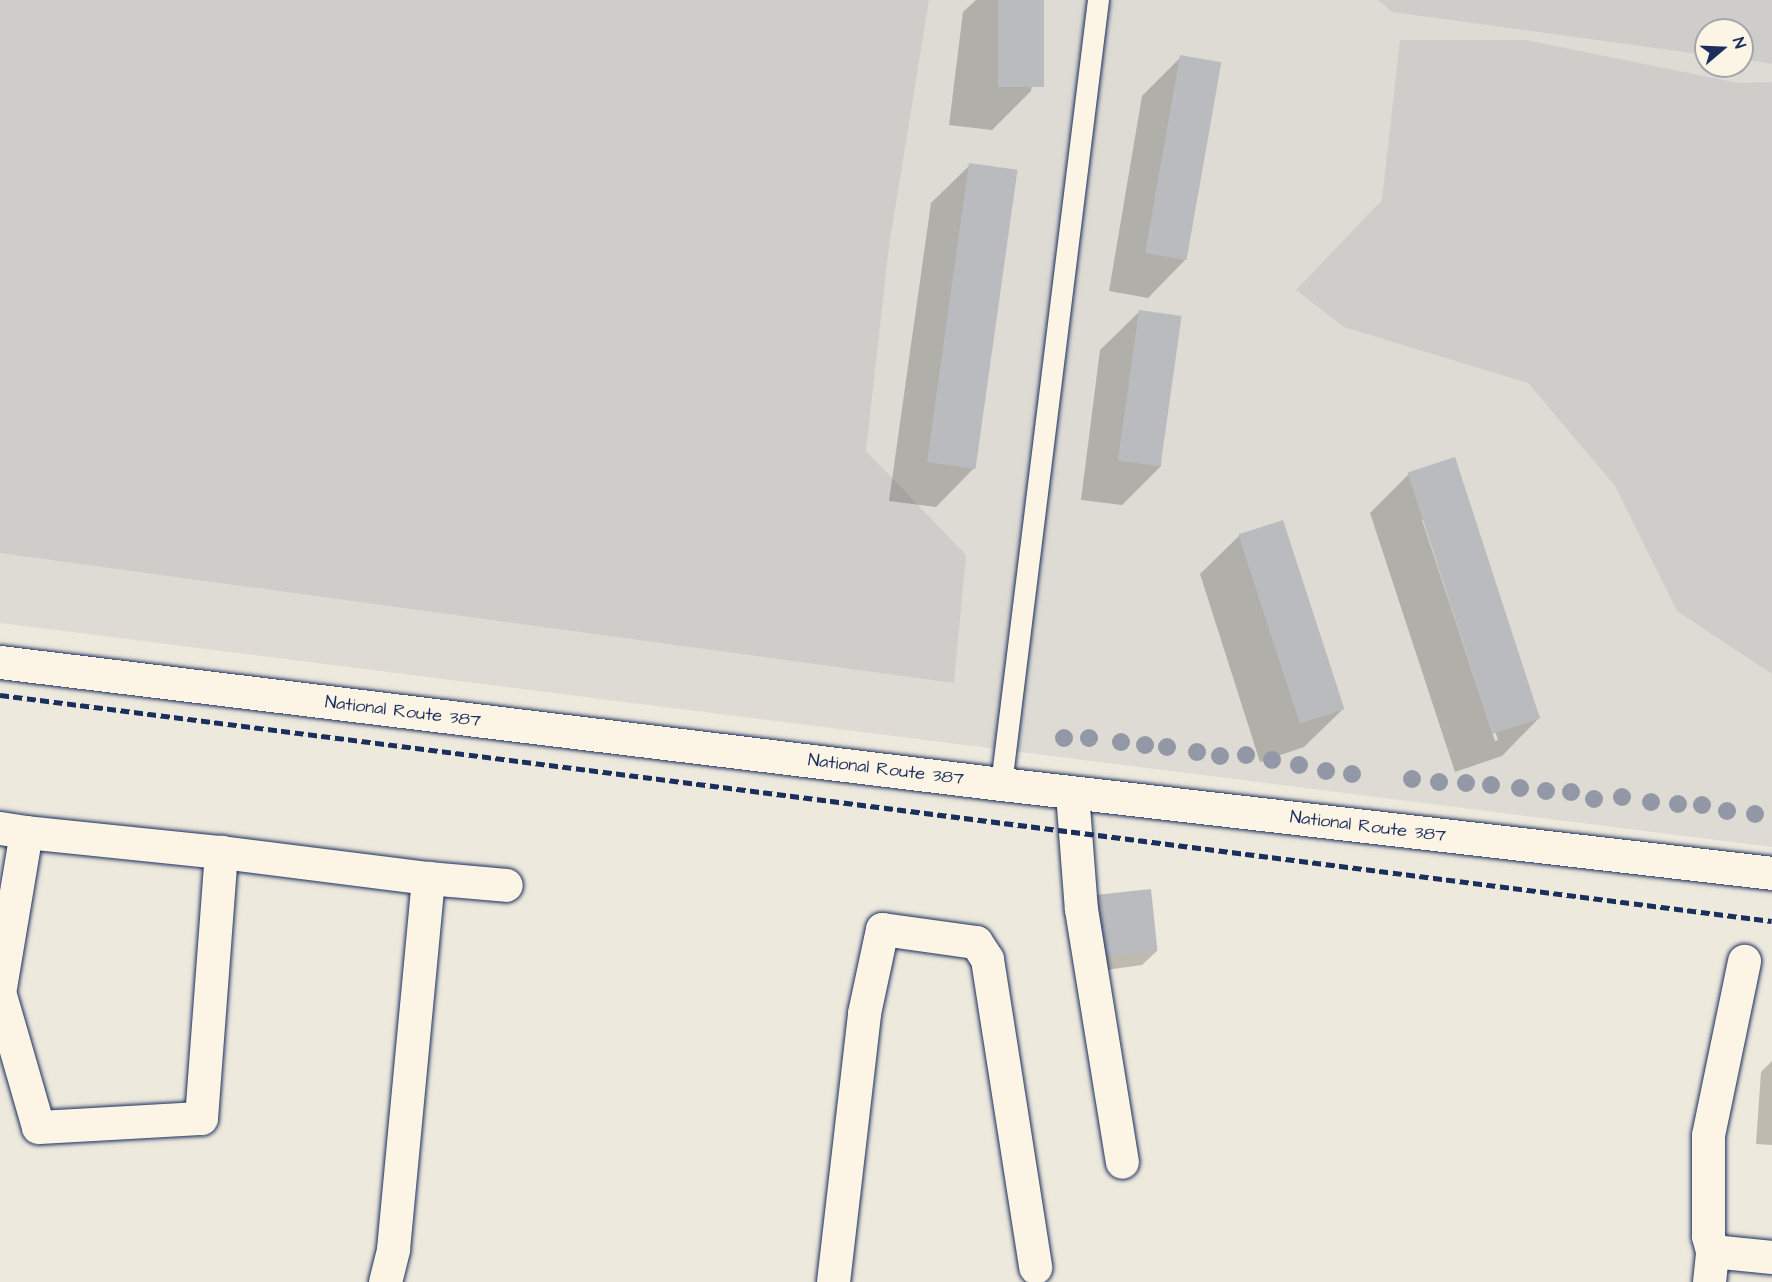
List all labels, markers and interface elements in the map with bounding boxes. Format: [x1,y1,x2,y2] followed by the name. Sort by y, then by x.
[1694,18,1754,78] north arrow
[1727,34,1751,51] text: N
[324,692,482,732] street label: National Route 387
[807,750,965,790] street label: National Route 387
[1289,807,1447,847] street label: National Route 387

